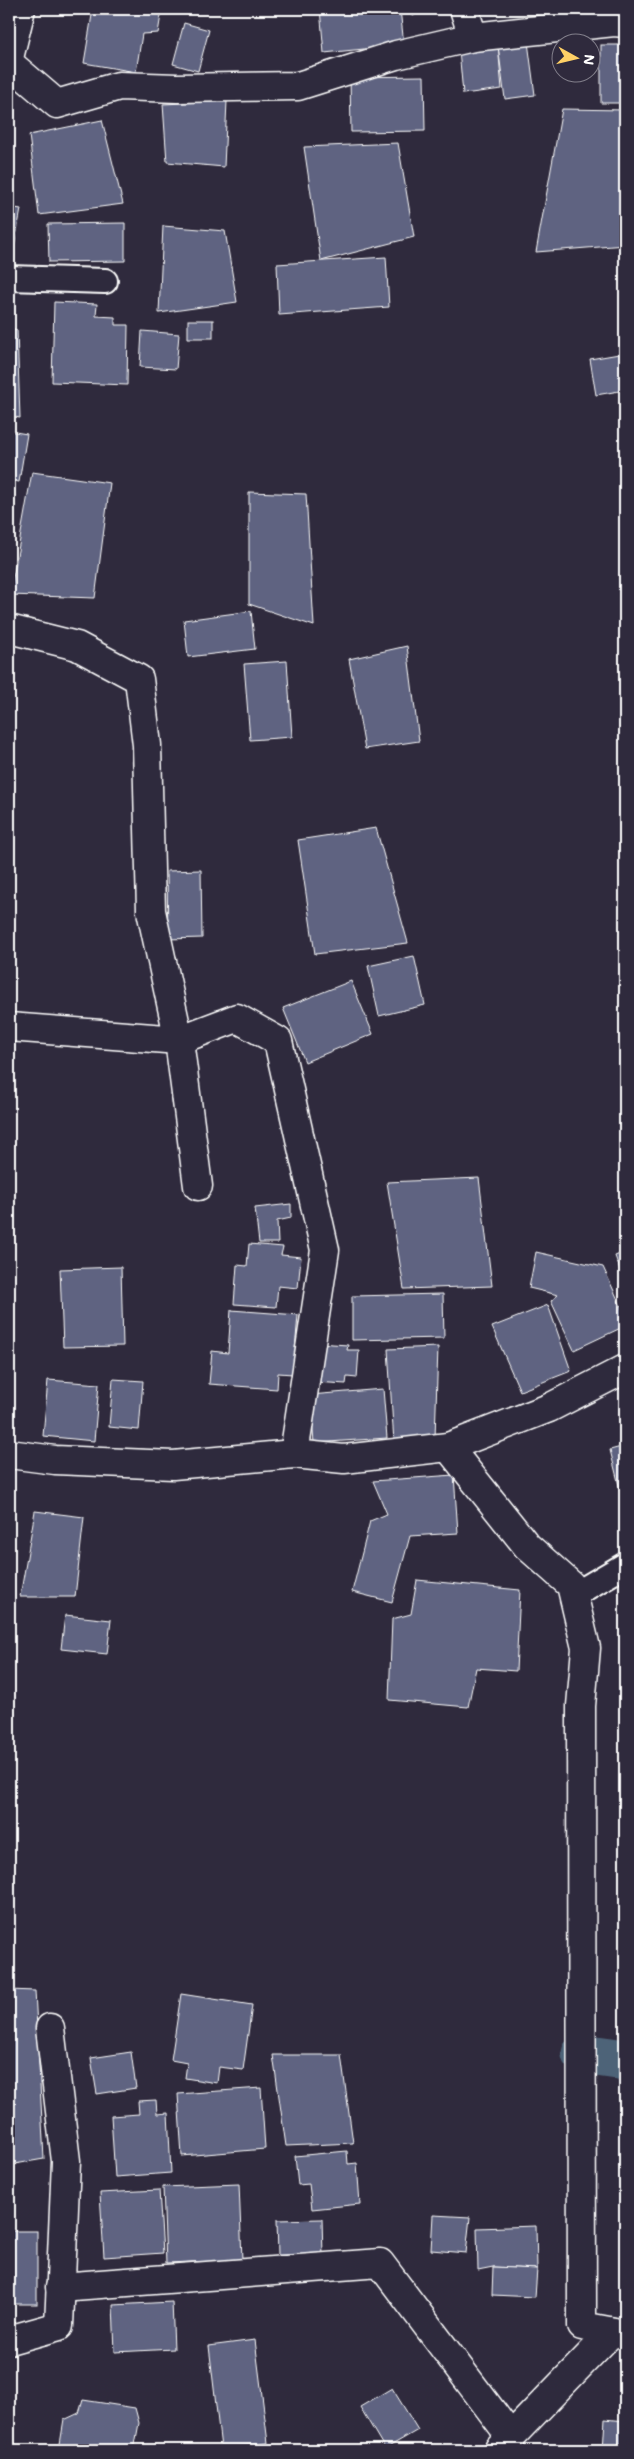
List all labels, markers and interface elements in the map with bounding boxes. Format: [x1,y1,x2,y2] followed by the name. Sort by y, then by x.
[552,32,602,82] north arrow
[579,53,600,66] text: N

